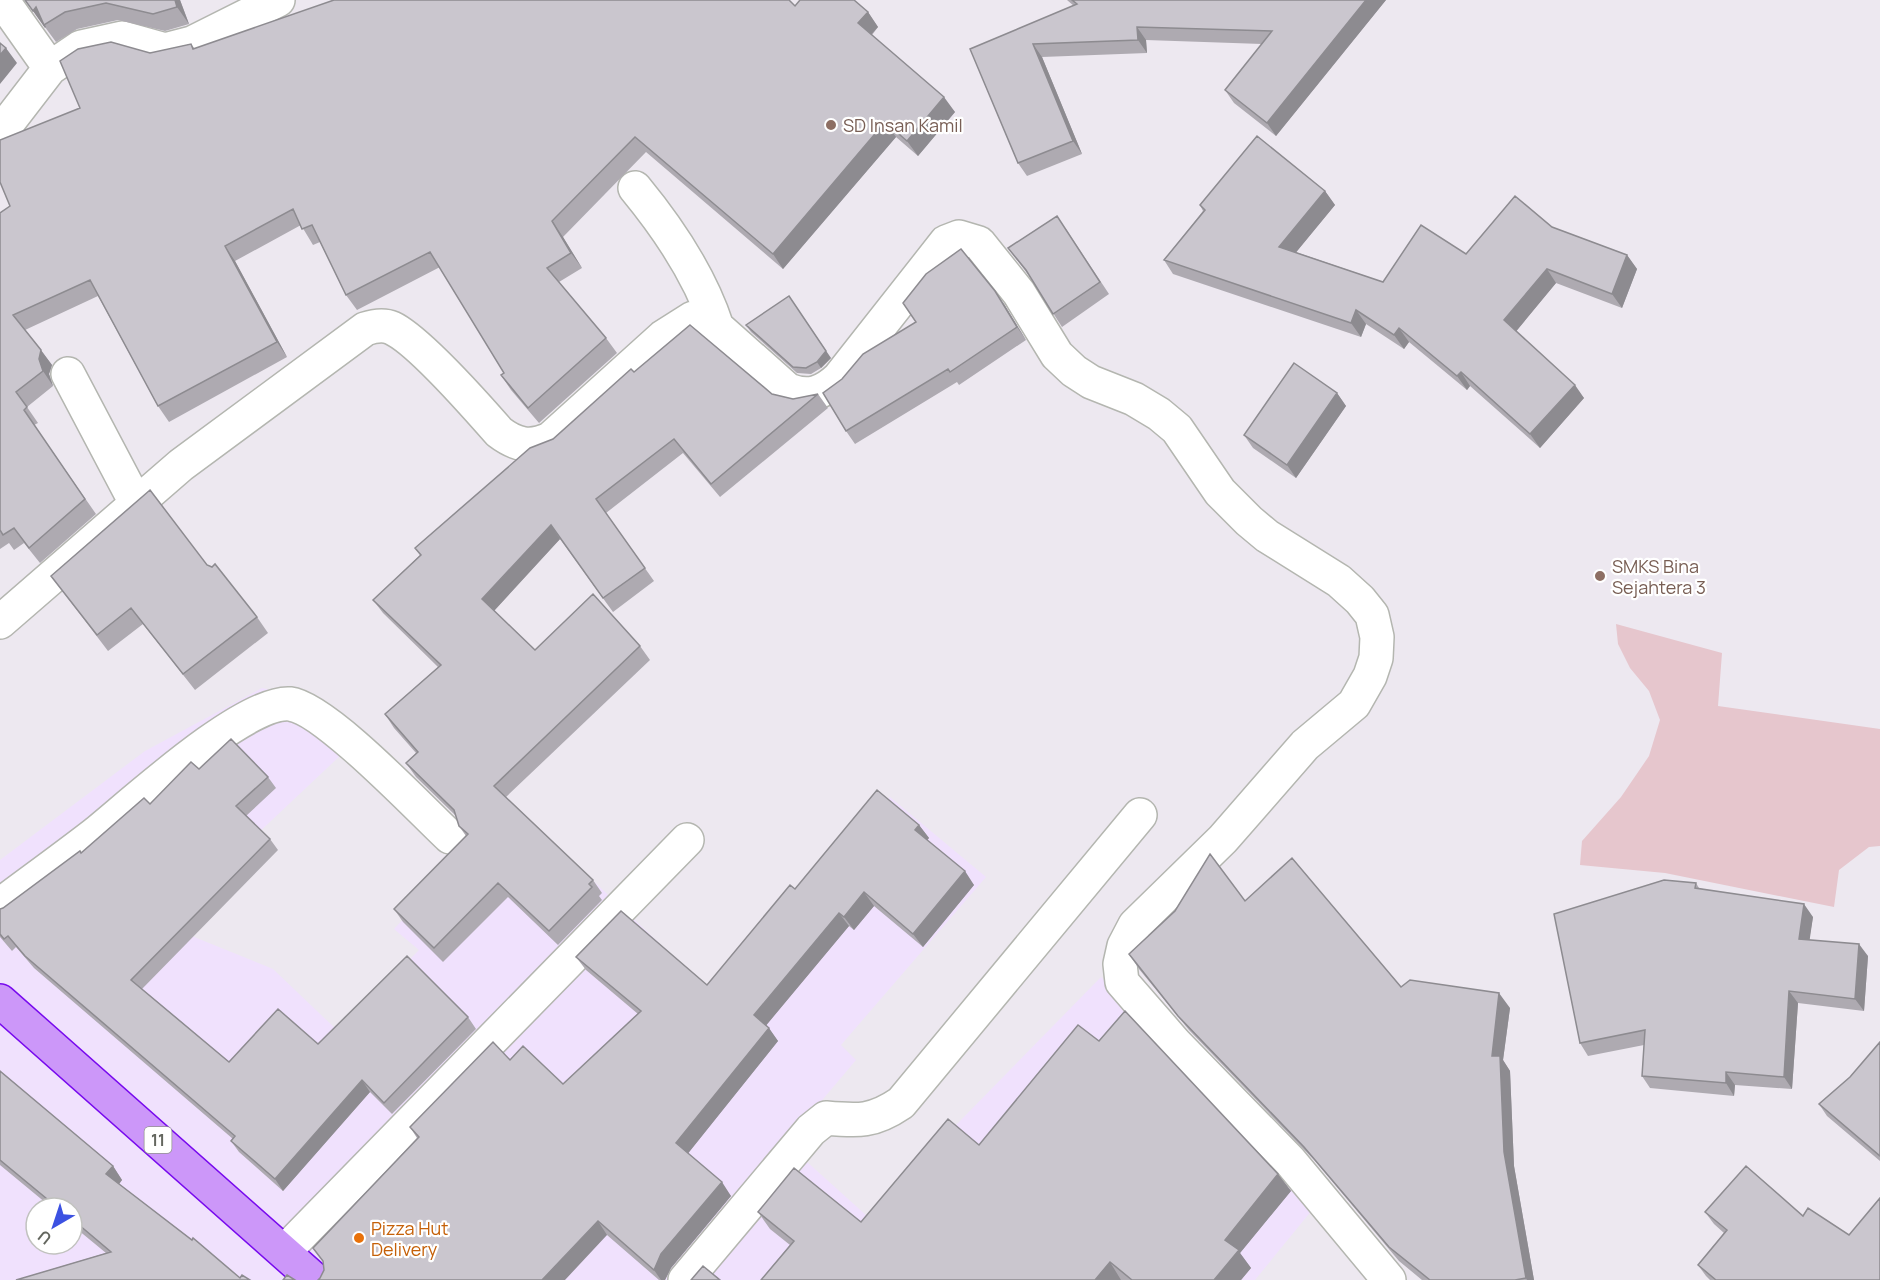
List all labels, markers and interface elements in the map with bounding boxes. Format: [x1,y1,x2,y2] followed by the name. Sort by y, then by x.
[843,113,963,137] place label: SD Insan Kamil
[824,118,838,132] marker: SD Insan Kamil
[1612,554,1706,599] place label: SMKS Bina Sejahtera 3
[1593,569,1607,583] marker: SMKS Bina Sejahtera 3
[144,1127,172,1153] road number: 11
[24,1196,84,1256] north arrow
[371,1216,448,1261] place label: Pizza Hut Delivery
[33,1225,56,1250] text: U
[352,1231,366,1245] marker: Pizza Hut Delivery

